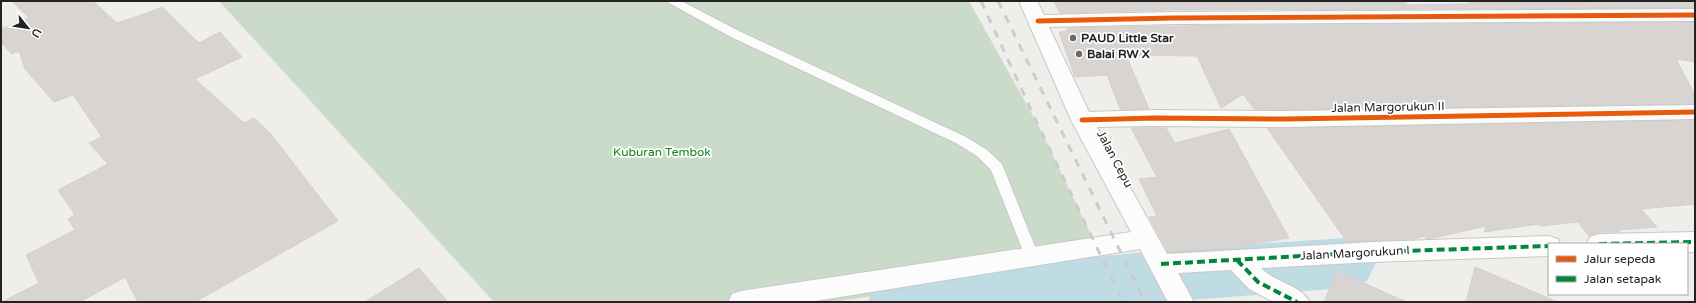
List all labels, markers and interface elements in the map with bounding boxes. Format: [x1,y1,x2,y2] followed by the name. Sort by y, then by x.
[8,8,48,48] north arrow
[29,26,44,40] text: U
[1081,31,1174,45] place label: PAUD Little Star
[1068,33,1078,43] marker: PAUD Little Star
[1087,47,1150,61] place label: Balai RW X
[1074,49,1084,59] marker: Balai RW X
[1331,99,1445,115] street label: Jalan Margorukun II
[1094,128,1136,190] street label: Jalan Cepu
[613,145,711,159] park label: Kuburan Tembok
[1300,243,1410,263] street label: Jalan Margorukun I
[1548,243,1688,295] legend
[1584,252,1656,266] text: Jalur sepeda
[1584,272,1662,286] text: Jalan setapak

